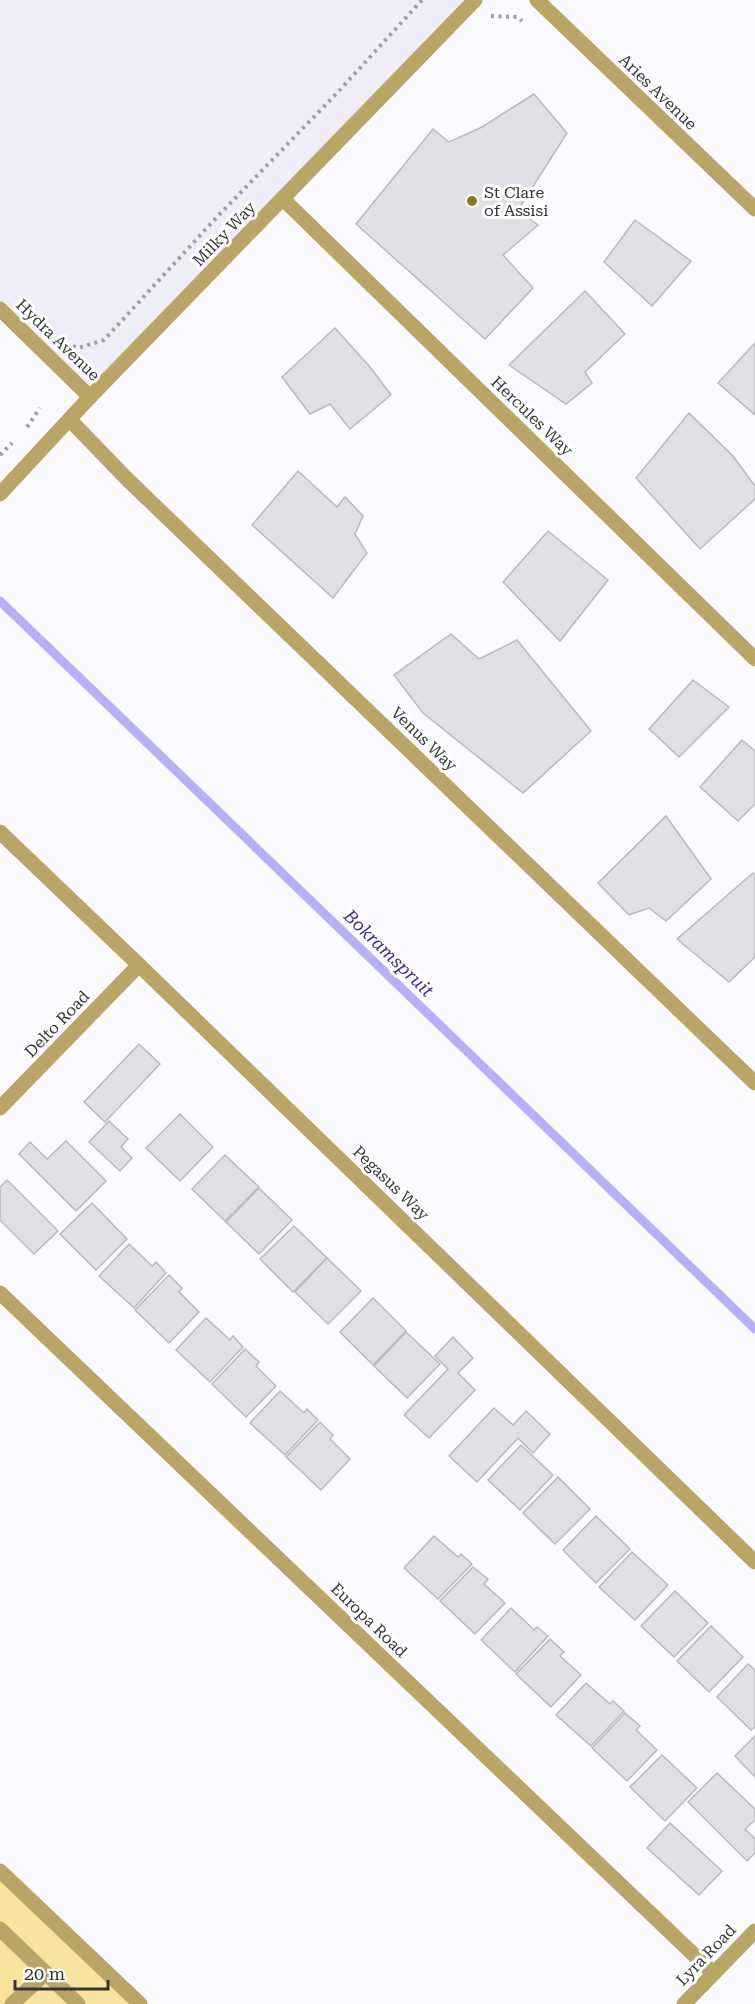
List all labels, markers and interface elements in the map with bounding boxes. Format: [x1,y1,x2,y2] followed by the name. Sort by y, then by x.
[615,50,701,134] street label: Aries Avenue
[484,183,548,220] place label: St Clare of Assisi
[465,194,479,208] marker: St Clare of Assisi
[189,197,260,270] street label: Milky Way
[12,295,104,385] street label: Hydra Avenue
[487,372,577,460] street label: Hercules Way
[387,703,461,775] street label: Venus Way
[339,904,438,1001] water label: Bokramspruit
[21,987,93,1061] street label: Delto Road
[349,1142,433,1224] street label: Pegasus Way
[327,1579,411,1661] street label: Europa Road
[672,1920,740,1990] street label: Lyra Road
[15,1953,108,1991] scale bar
[24,1963,65,1984] text: 20 m

